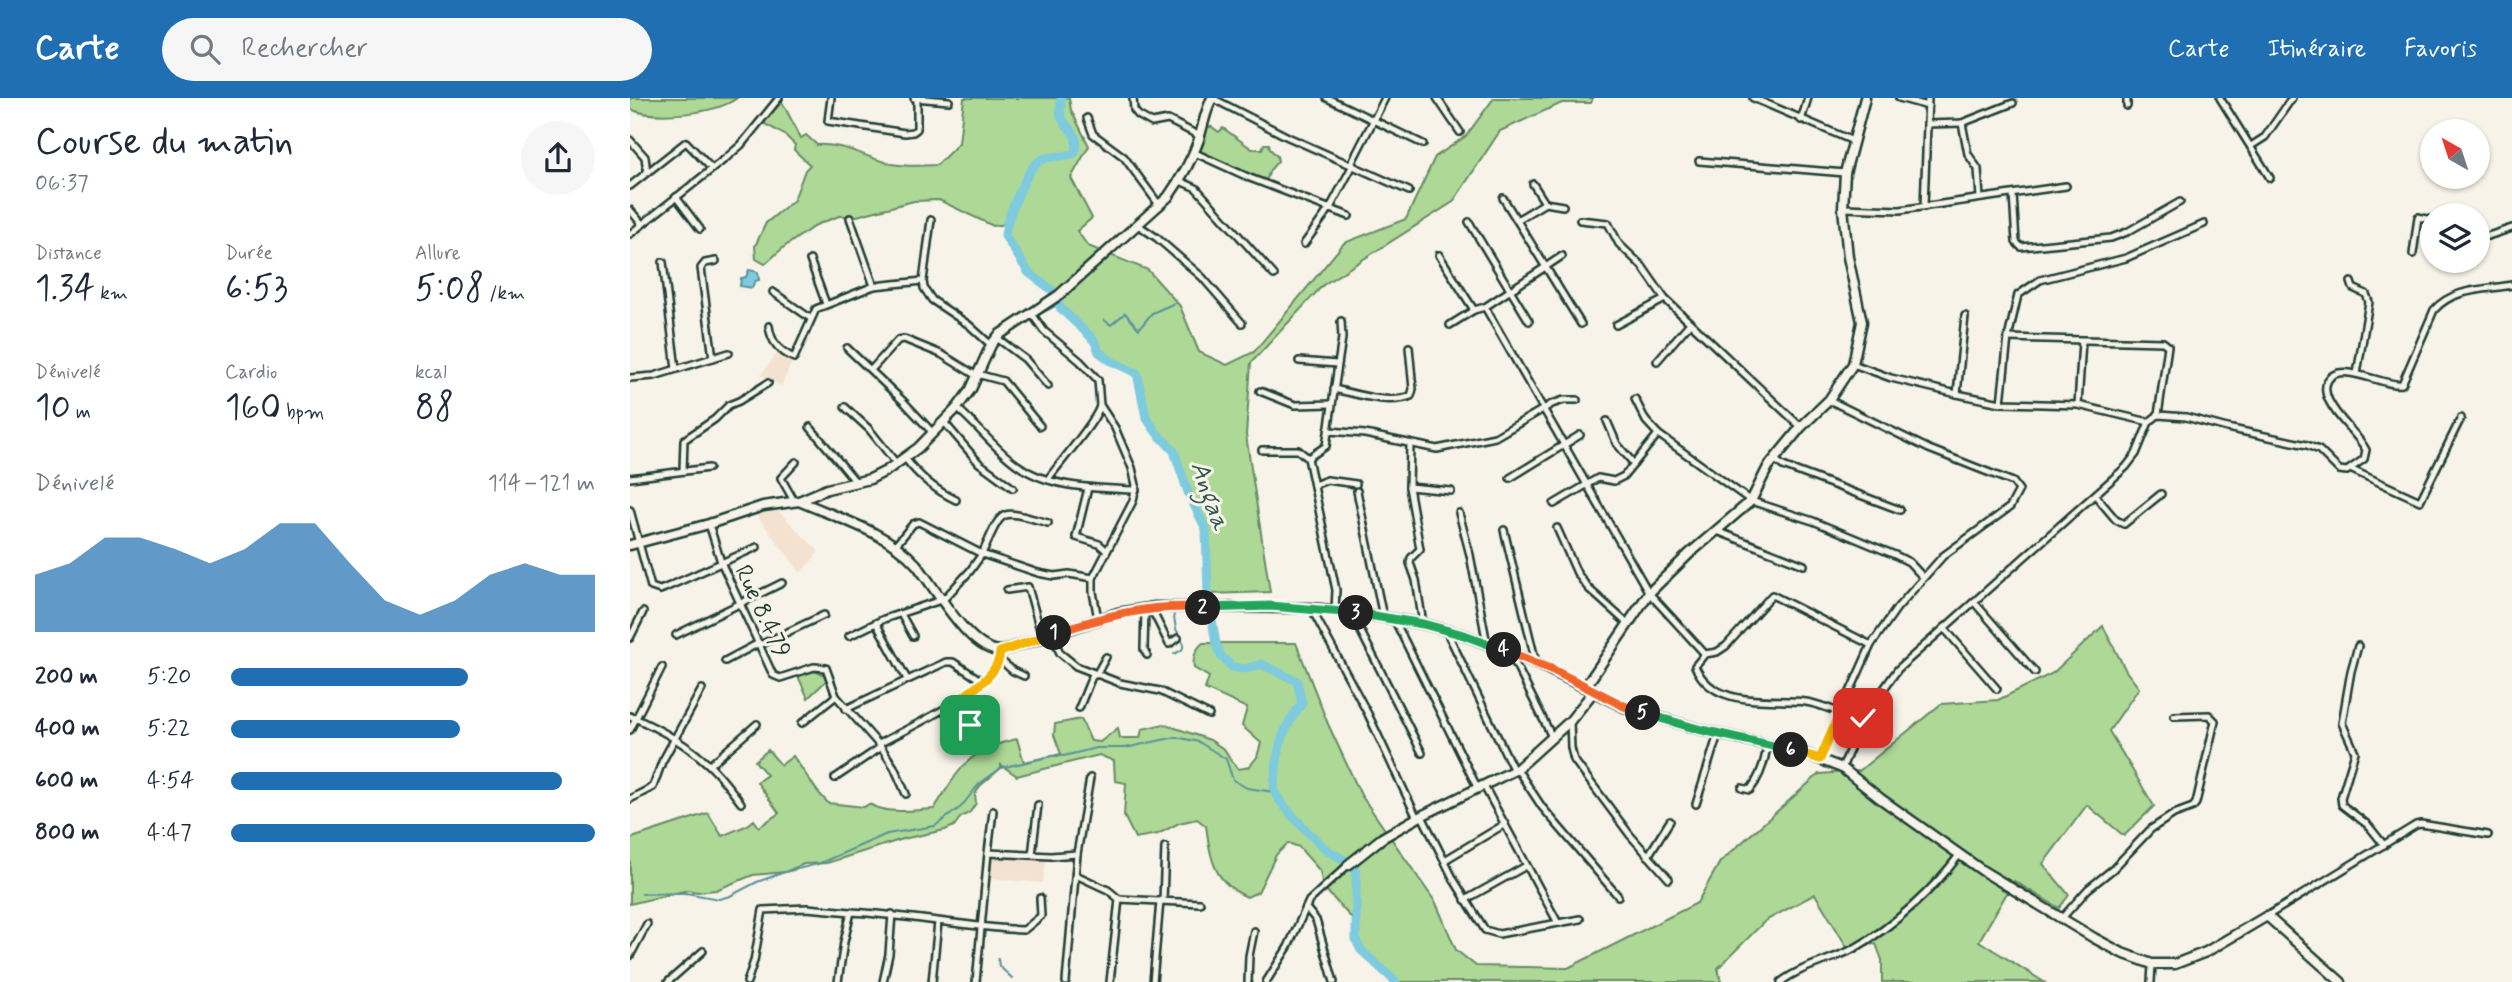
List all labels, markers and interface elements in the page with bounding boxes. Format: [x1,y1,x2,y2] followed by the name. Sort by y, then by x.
[162,18,652,81] search box
[35,27,120,71] text: Carte
[186,30,224,68] icon: search
[242,32,368,66] text: Rechercher
[2168,34,2230,65] text: Carte
[2268,34,2366,65] text: Itinéraire
[2404,34,2477,65] text: Favoris
[35,118,293,167] text: Course du matin
[2420,119,2490,189] north arrow
[2420,119,2490,273] map controls
[521,121,595,195] button: share
[35,169,89,199] text: 06:37
[2420,203,2490,273] button: layers
[35,241,102,266] text: Distance
[225,241,273,266] text: Durée
[415,241,461,266] text: Allure
[35,266,95,312] text: 1.34
[225,266,288,312] text: 6:53
[415,266,484,312] text: 5:08
[95,281,128,306] text: km
[484,281,525,306] text: /km
[35,360,101,385] text: Dénivelé
[225,360,277,385] text: Cardio
[415,360,447,385] text: kcal
[35,385,71,431] text: 10
[225,385,281,431] text: 160
[415,385,454,431] text: 88
[71,400,91,425] text: m
[281,400,324,425] text: bpm
[1179,457,1237,537] water label: Angaa
[35,469,114,499] text: Dénivelé
[488,469,595,499] text: 114–121 m
[727,560,797,663] street label: Rue 8.479
[1186,590,1220,626] pin: 2
[1198,595,1207,620] text: 2
[1338,596,1374,630] pin: 3
[1351,600,1360,625] text: 3
[1036,616,1072,650] pin: 1
[1049,620,1058,645] text: 1
[1486,632,1522,668] pin: 4
[1498,637,1509,662] text: 4
[35,662,98,692] text: 200 m
[147,662,191,692] text: 5:20
[1833,688,1893,748] pin
[940,695,1000,755] pin
[1626,696,1660,730] pin: 5
[1844,699,1882,737] icon: check
[1637,700,1648,725] text: 5
[951,706,989,744] icon: arrive
[35,714,100,744] text: 400 m
[147,714,190,744] text: 5:22
[1774,732,1808,768] pin: 6
[1786,737,1795,762] text: 6
[35,766,98,796] text: 600 m
[147,766,194,796] text: 4:54
[35,818,99,848] text: 800 m
[147,818,191,848] text: 4:47

